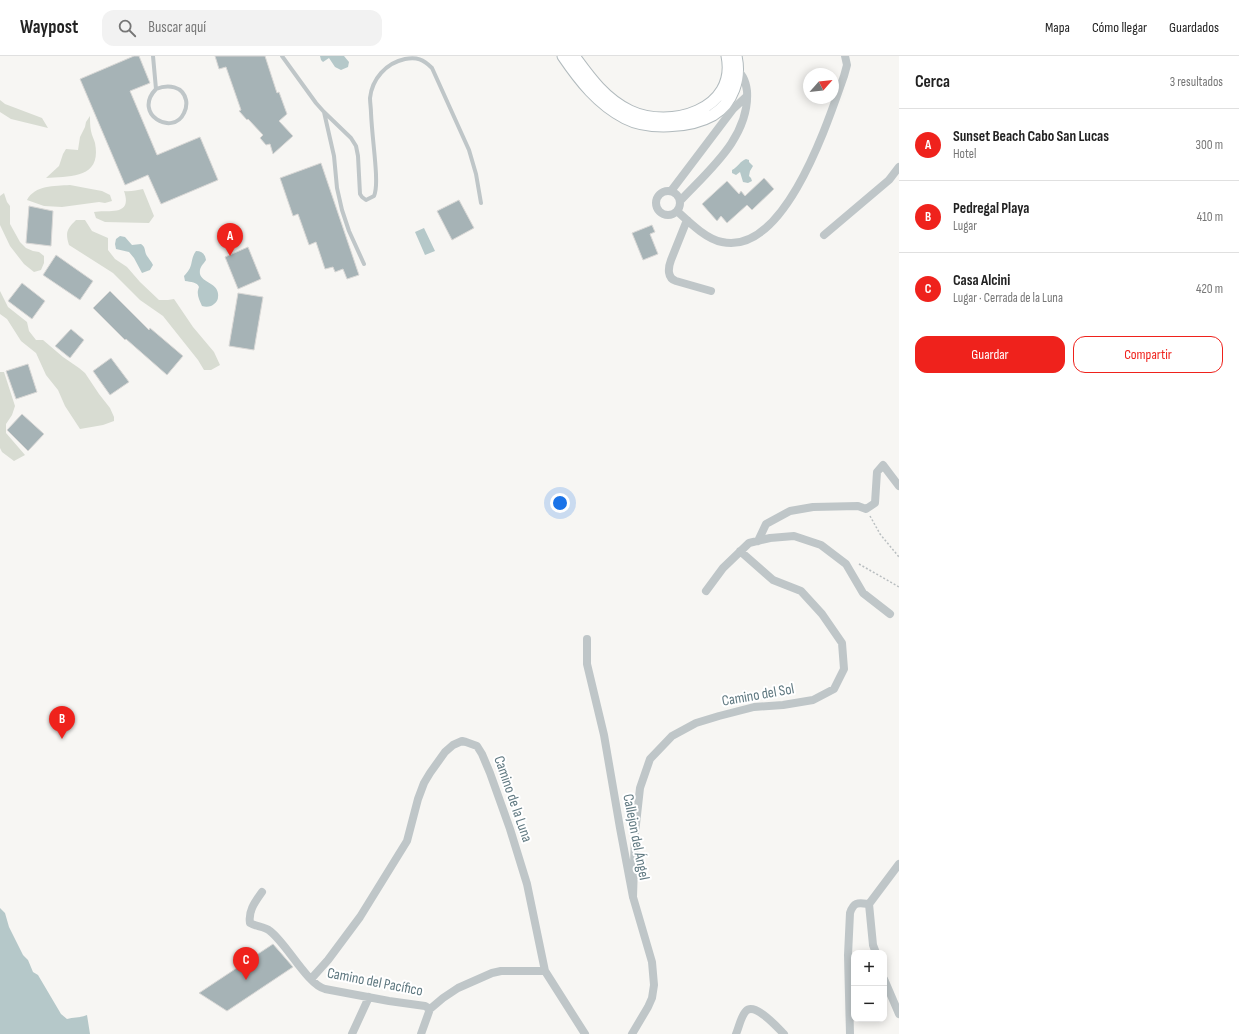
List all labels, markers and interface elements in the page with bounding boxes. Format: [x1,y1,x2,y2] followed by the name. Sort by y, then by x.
[102,10,382,46] search box
[20,16,78,39] text: Waypost
[116,17,138,39] icon: search
[148,18,206,37] text: Buscar aquí
[1045,19,1070,36] text: Mapa
[1092,19,1147,36] text: Cómo llegar
[1169,19,1219,36] text: Guardados
[803,68,839,104] north arrow
[915,72,950,92] text: Cerca
[1170,74,1223,90] text: 3 resultados
[953,127,1109,146] text: Sunset Beach Cabo San Lucas
[925,137,931,153] text: A
[1196,137,1223,153] text: 300 m
[953,146,977,162] text: Hotel
[953,199,1029,218] text: Pedregal Playa
[925,209,931,225] text: B
[1197,209,1223,225] text: 410 m
[953,218,977,234] text: Lugar
[217,223,243,256] pin: A
[953,271,1010,290] text: Casa Alcini
[925,281,931,297] text: C
[1196,281,1223,297] text: 420 m
[953,290,1063,306] text: Lugar · Cerrada de la Luna
[915,336,1065,373] button: Guardar
[1073,336,1223,373] button: Compartir
[550,493,570,513] your location
[720,679,796,711] street label: Camino del Sol
[49,706,75,739] pin: B
[489,753,537,845] street label: Camino de la Luna
[618,792,654,882] street label: Callejon del Ángel
[233,947,259,980] pin: C
[851,950,887,1022] map controls
[851,950,887,986] button: +
[326,963,424,1001] street label: Camino del Pacífico
[851,986,887,1022] button: −

